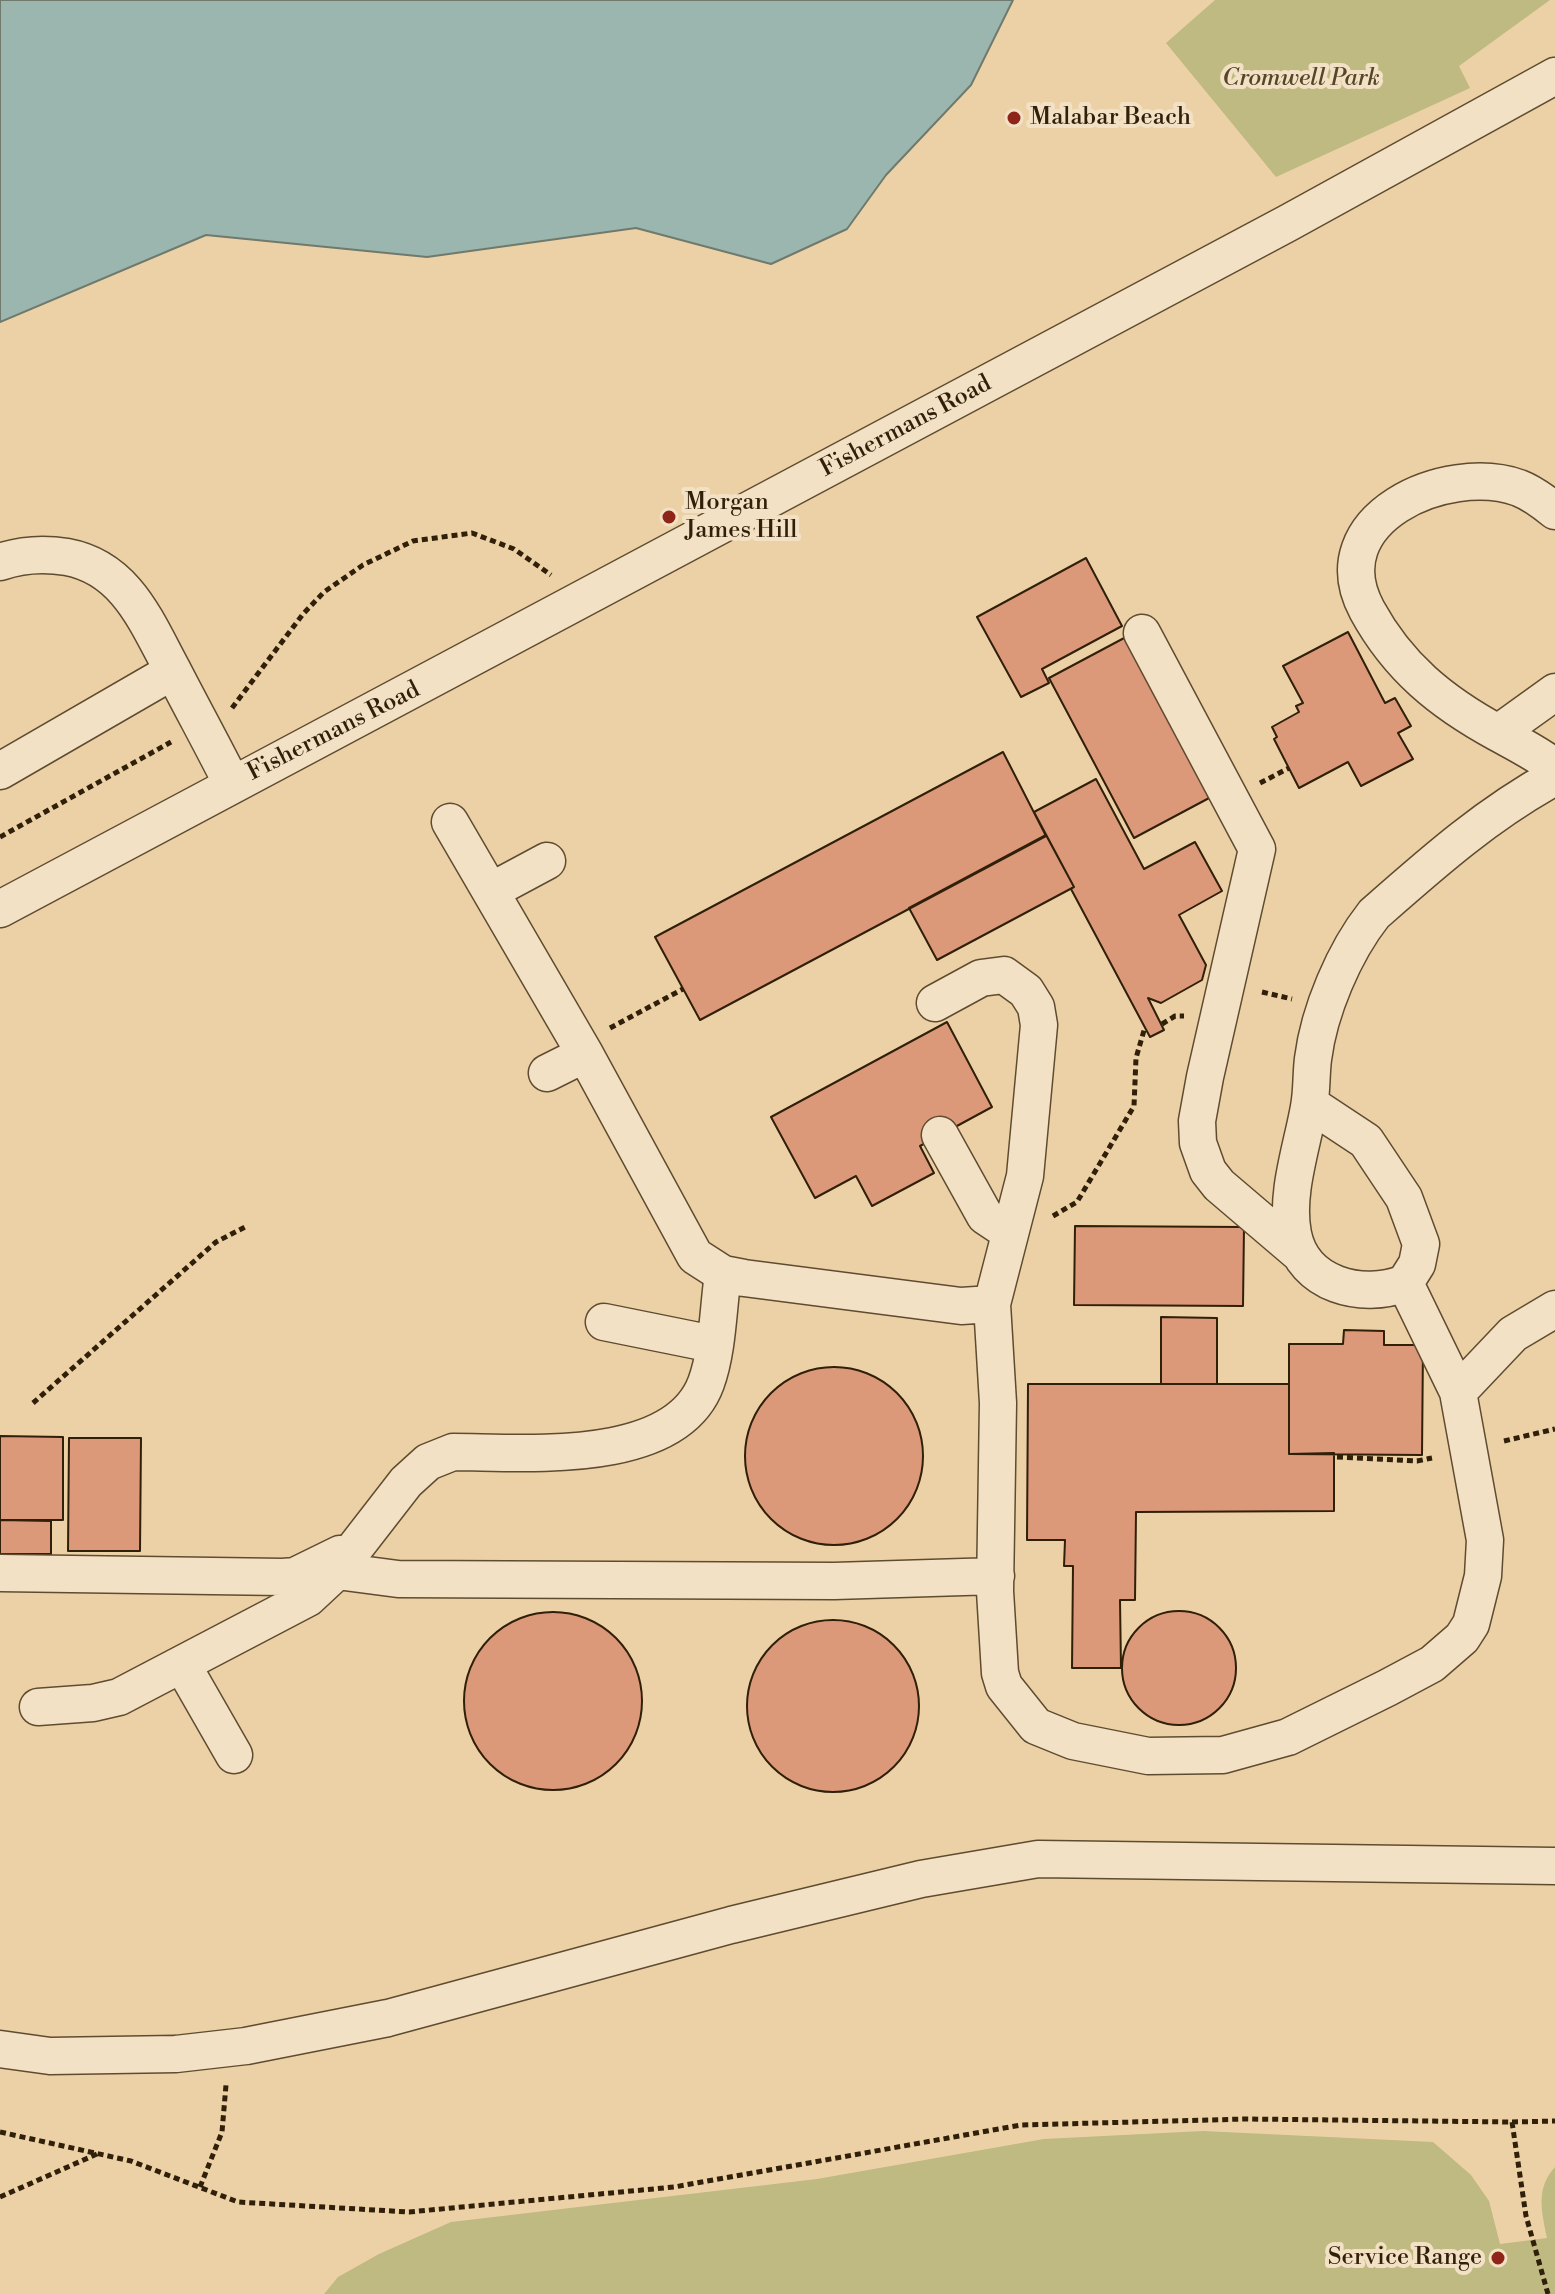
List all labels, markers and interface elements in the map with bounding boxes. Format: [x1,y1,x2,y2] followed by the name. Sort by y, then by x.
[1222,65,1380,93] park label: Cromwell Park
[1030,104,1191,132] place label: Malabar Beach
[1005,109,1023,127] marker: Malabar Beach
[815,370,997,484] street label: Fishermans Road
[685,489,797,545] place label: Morgan James Hill
[660,508,678,526] marker: Morgan James Hill
[243,676,425,788] street label: Fishermans Road
[1328,2244,1482,2272] place label: Service Range
[1489,2249,1507,2267] marker: Service Range

